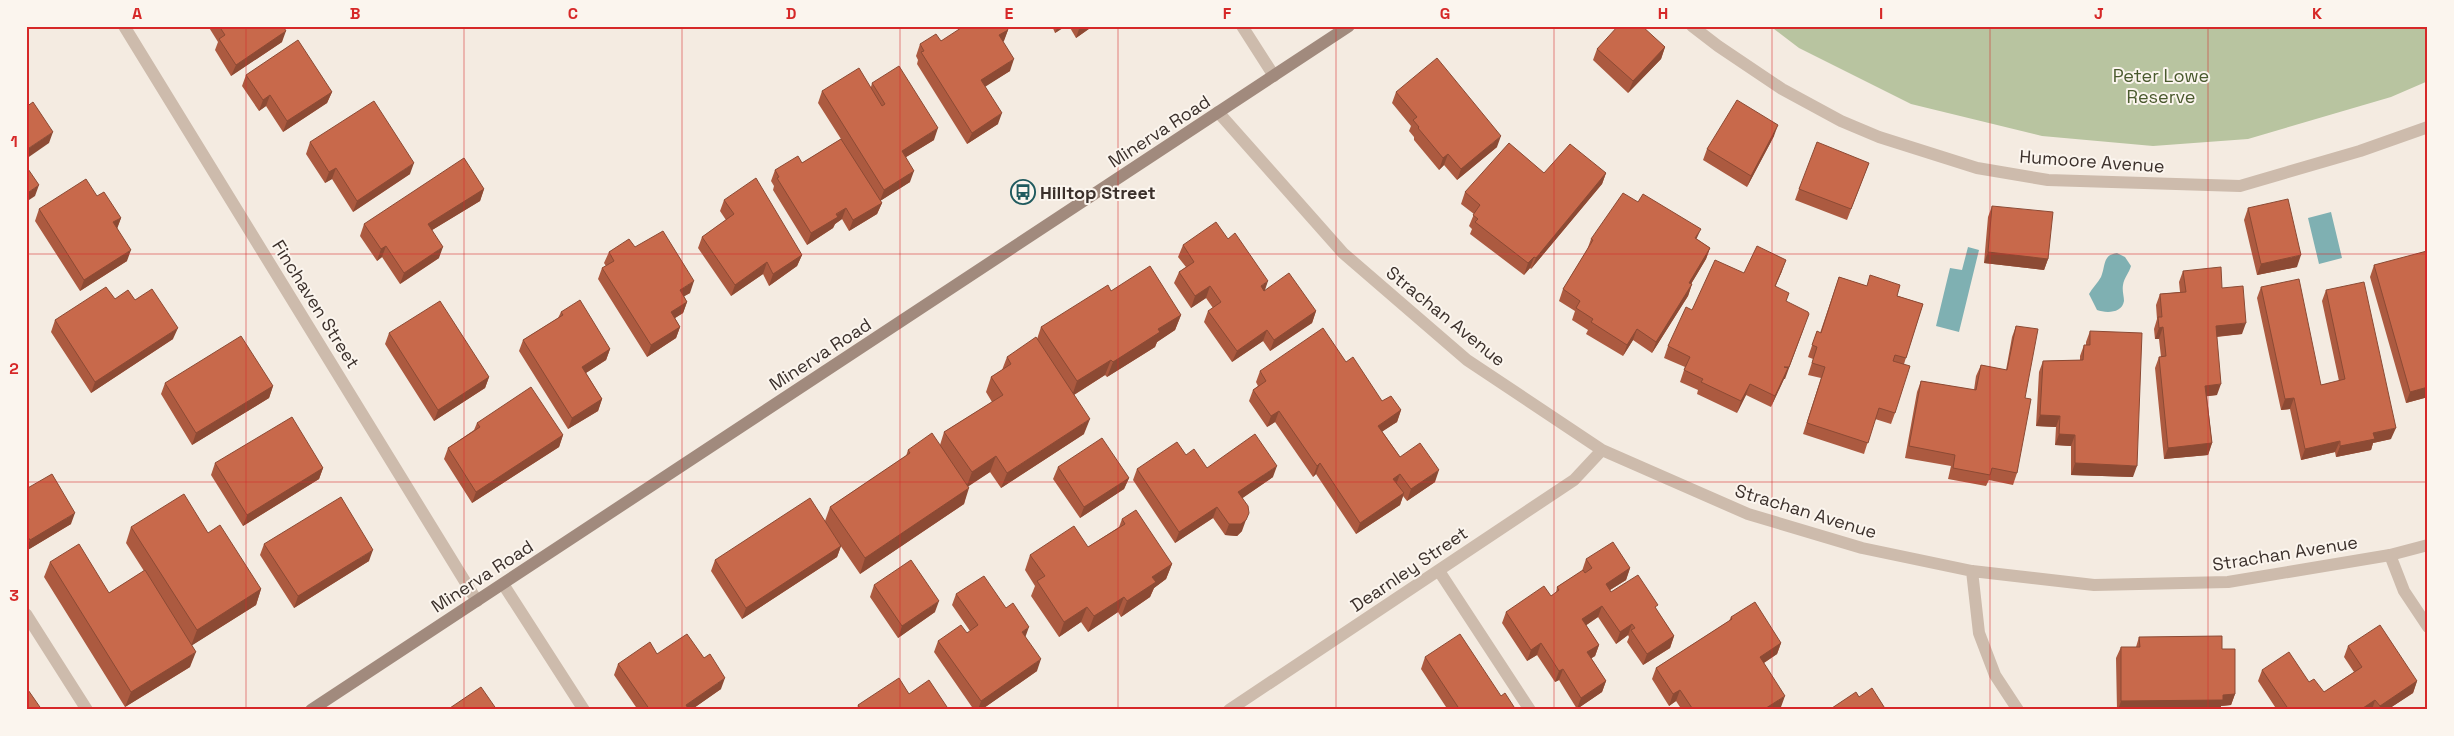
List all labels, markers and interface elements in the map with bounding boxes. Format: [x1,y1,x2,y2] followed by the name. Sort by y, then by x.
[132,3,142,24] text: A
[350,3,360,24] text: B
[568,3,578,24] text: C
[786,3,796,24] text: D
[1005,3,1014,24] text: E
[1223,3,1232,24] text: F
[1440,3,1450,24] text: G
[1658,3,1668,24] text: H
[1879,3,1883,24] text: I
[2094,3,2104,24] text: J
[2312,3,2322,24] text: K
[2113,64,2209,108] park label: Peter Lowe Reserve
[1104,89,1214,173] street label: Minerva Road
[10,131,18,152] text: 1
[2019,144,2165,178] street label: Humoore Avenue
[1010,179,1036,205] bus stop icon: Hilltop Street
[1040,181,1156,204] place label: Hilltop Street
[267,235,365,373] street label: Finchaven Street
[1382,261,1510,371] street label: Strachan Avenue
[765,312,875,396] street label: Minerva Road
[9,358,19,379] text: 2
[1732,479,1880,543] street label: Strachan Avenue
[1346,521,1472,617] street label: Dearnley Street
[2211,530,2359,576] street label: Strachan Avenue
[427,534,537,618] street label: Minerva Road
[9,585,19,606] text: 3

